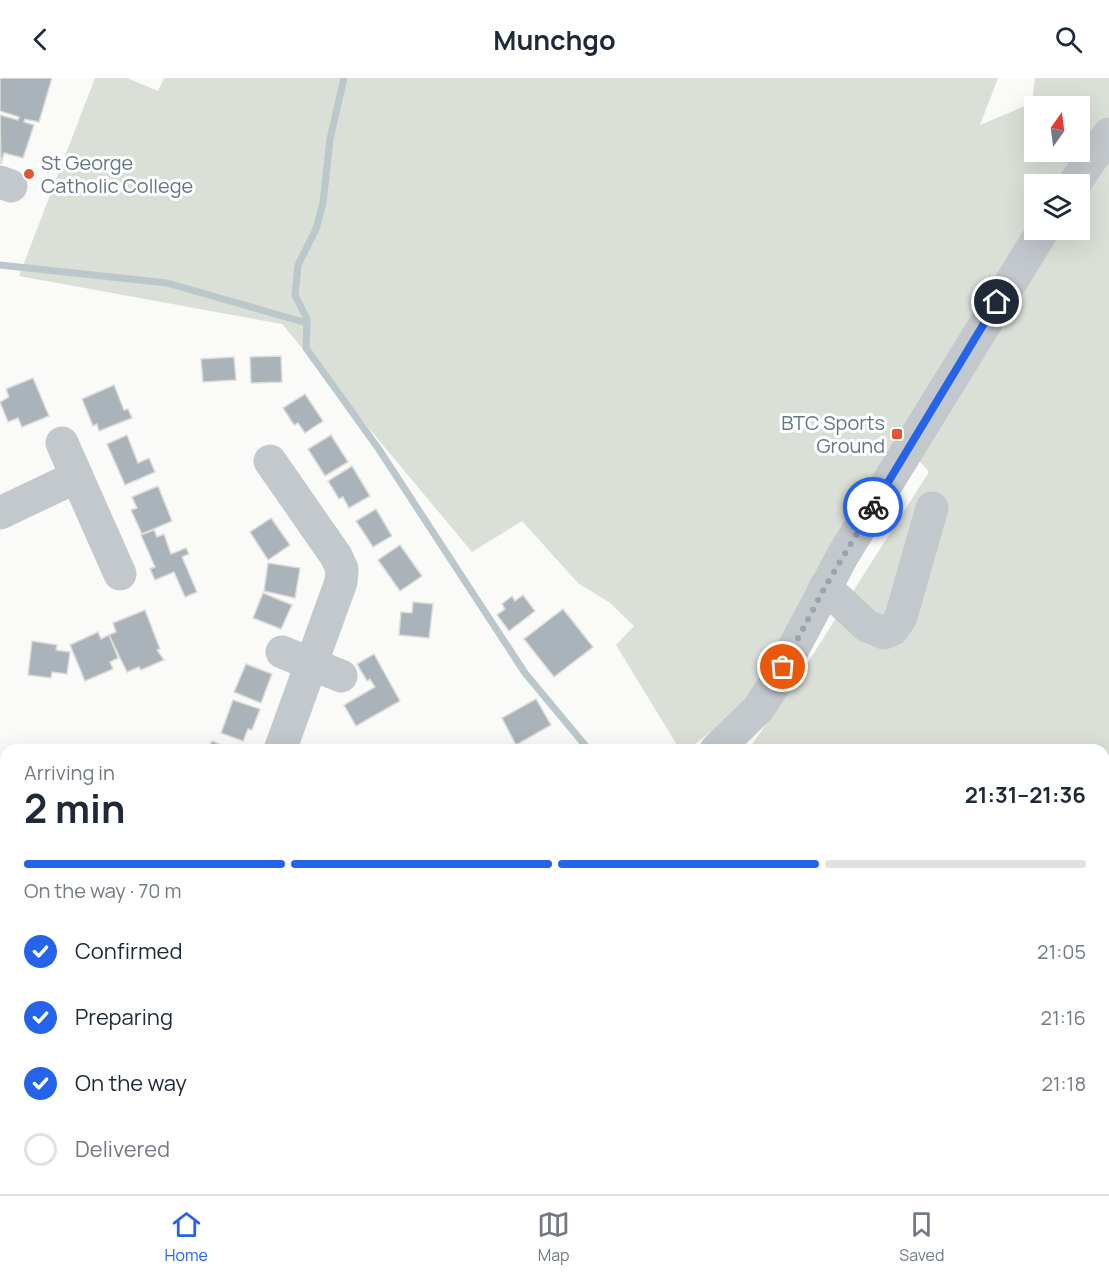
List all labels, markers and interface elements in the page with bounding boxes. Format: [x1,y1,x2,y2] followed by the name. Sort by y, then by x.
[493,21,616,58] text: Munchgo
[24,23,57,56] icon: back
[1052,23,1085,56] icon: search
[1024,96,1090,162] north arrow
[1024,96,1090,240] map controls
[41,149,193,199] place label: St George Catholic College
[22,167,36,181] marker: St George Catholic College
[1024,174,1090,240] button: layers
[971,276,1022,327] pin
[980,285,1013,318] icon: home
[781,409,885,459] place label: BTC Sports Ground
[890,427,904,441] marker: BTC Sports Ground
[843,477,903,537] courier
[857,491,890,524] icon: bike
[757,641,808,692] pin
[766,650,799,683] icon: bag
[24,759,115,786] text: Arriving in
[965,780,1086,810] text: 21:31–21:36
[24,781,125,835] text: 2 min
[24,877,181,904] text: On the way · 70 m
[24,935,57,968] icon: check
[75,936,183,966] text: Confirmed
[1037,938,1086,965] text: 21:05
[24,1001,57,1034] icon: check
[75,1002,173,1032] text: Preparing
[1041,1004,1086,1031] text: 21:16
[24,1067,57,1100] icon: check
[75,1068,187,1098] text: On the way
[1041,1070,1086,1097] text: 21:18
[75,1134,170,1164] text: Delivered
[165,1208,208,1266] tab: Home
[537,1208,570,1266] tab: Map
[899,1208,944,1266] tab: Saved

